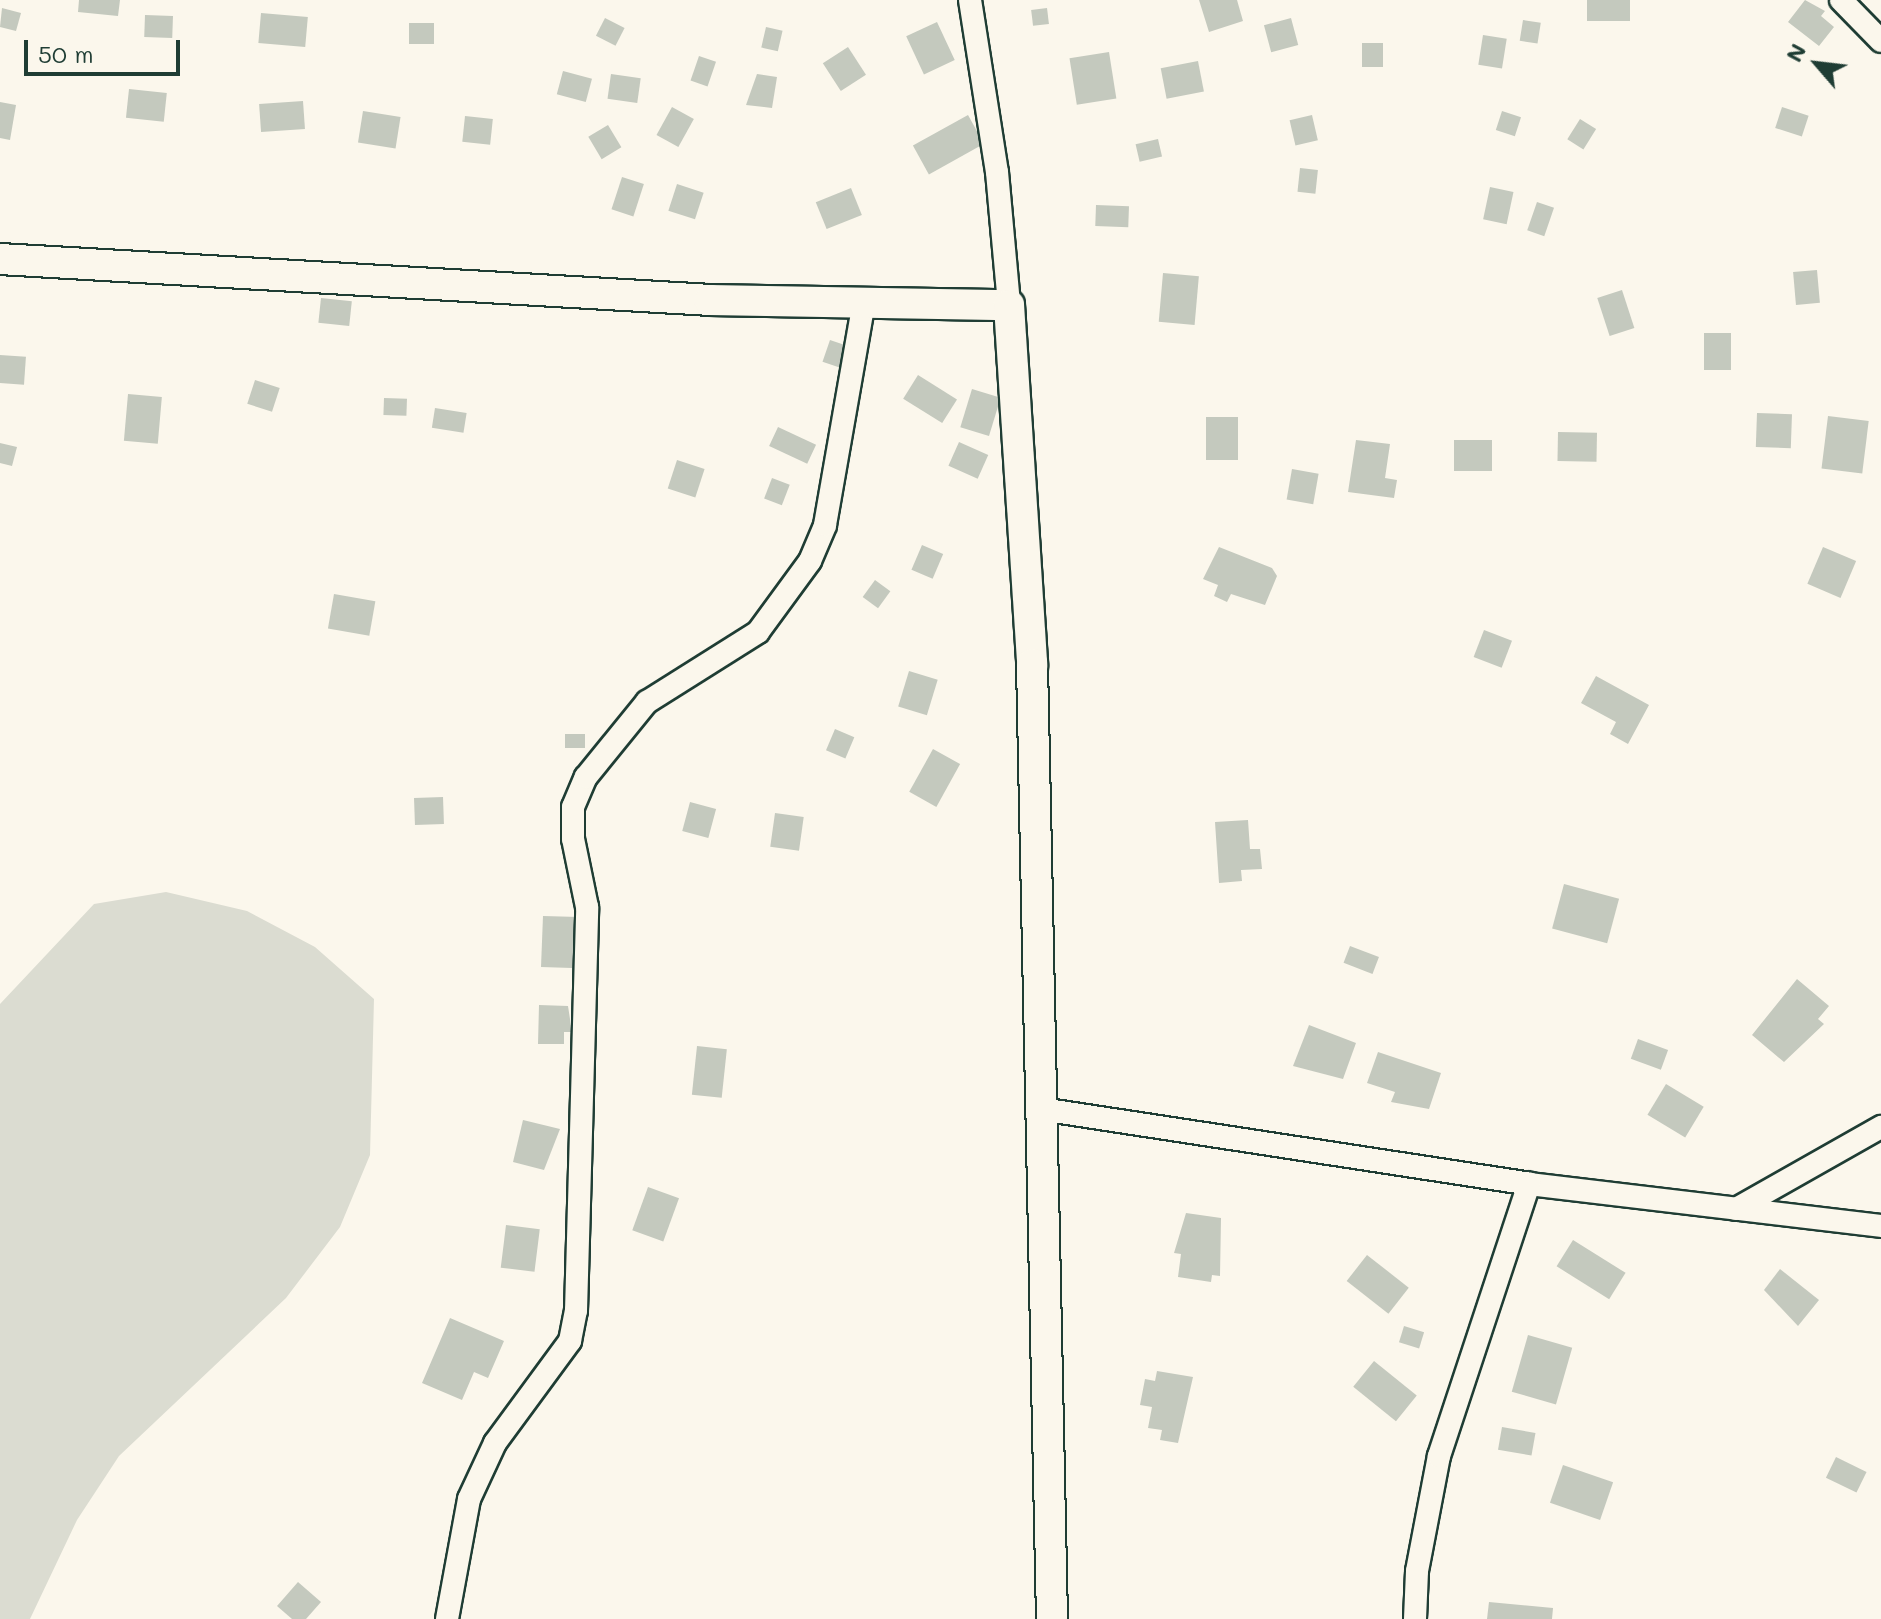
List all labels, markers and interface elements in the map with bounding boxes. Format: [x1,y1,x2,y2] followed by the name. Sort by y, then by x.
[28,24,184,74] scale bar
[1777,24,1857,104] north arrow
[38,38,94,69] text: 50 m
[1779,38,1812,67] text: N

